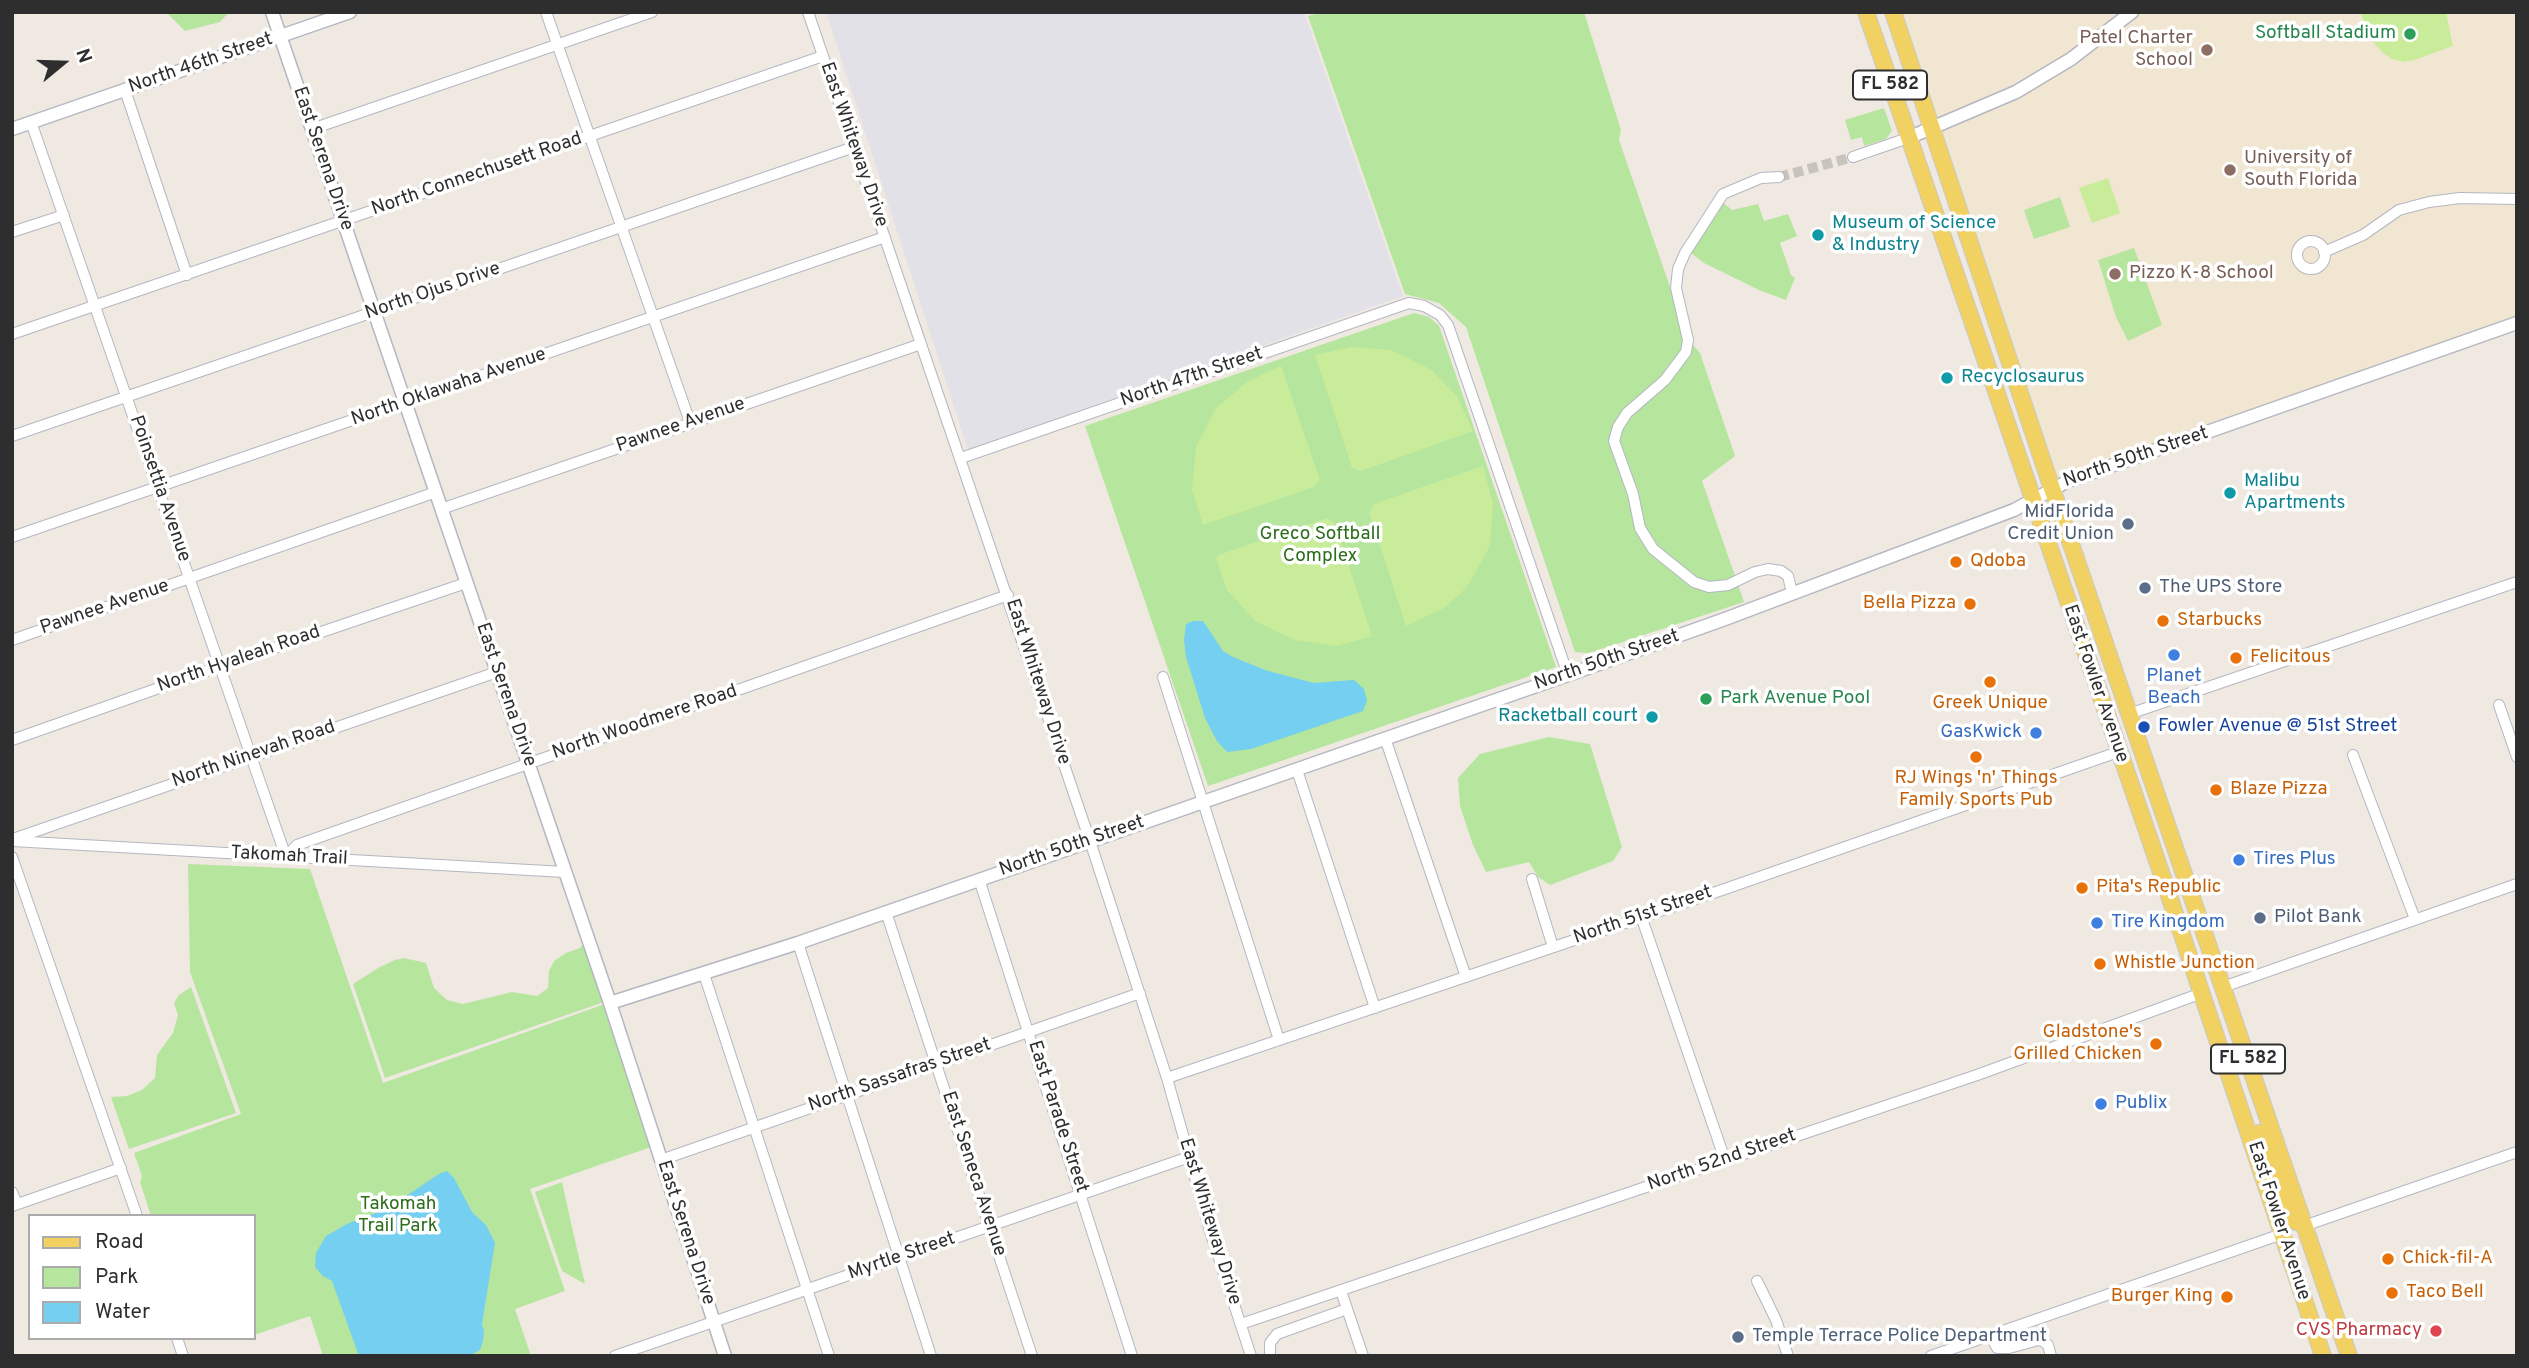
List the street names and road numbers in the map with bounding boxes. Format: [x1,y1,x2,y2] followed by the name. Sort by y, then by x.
[126,29,276,99] street label: North 46th Street
[814,59,892,231] street label: East Whiteway Drive
[1853,70,1927,100] road number: FL 582
[287,84,357,234] street label: East Serena Drive
[369,128,585,222] street label: North Connechusett Road
[362,258,504,326] street label: North Ojus Drive
[1118,343,1266,413] street label: North 47th Street
[349,344,549,432] street label: North Oklawaha Avenue
[614,393,748,459] street label: Pawnee Avenue
[123,413,195,565] street label: Poinsettia Avenue
[2060,422,2212,494] street label: North 50th Street
[38,575,172,641] street label: Pawnee Avenue
[999,596,1075,768] street label: East Whiteway Drive
[2057,602,2133,766] street label: East Fowler Avenue
[470,620,540,770] street label: East Serena Drive
[155,621,323,699] street label: North Hyaleah Road
[1531,625,1683,697] street label: North 50th Street
[550,681,740,765] street label: North Woodmere Road
[169,716,339,794] street label: North Ninevah Road
[996,811,1148,883] street label: North 50th Street
[230,843,348,871] street label: Takomah Trail
[1571,882,1715,950] street label: North 51st Street
[806,1034,994,1118] street label: North Sassafras Street
[1022,1038,1092,1196] street label: East Parade Street
[2211,1044,2285,1074] road number: FL 582
[936,1089,1010,1259] street label: East Seneca Avenue
[1645,1125,1799,1197] street label: North 52nd Street
[1173,1136,1245,1308] street label: East Whiteway Drive
[2242,1139,2314,1303] street label: East Fowler Avenue
[651,1158,719,1308] street label: East Serena Drive
[845,1228,959,1286] street label: Myrtle Street

